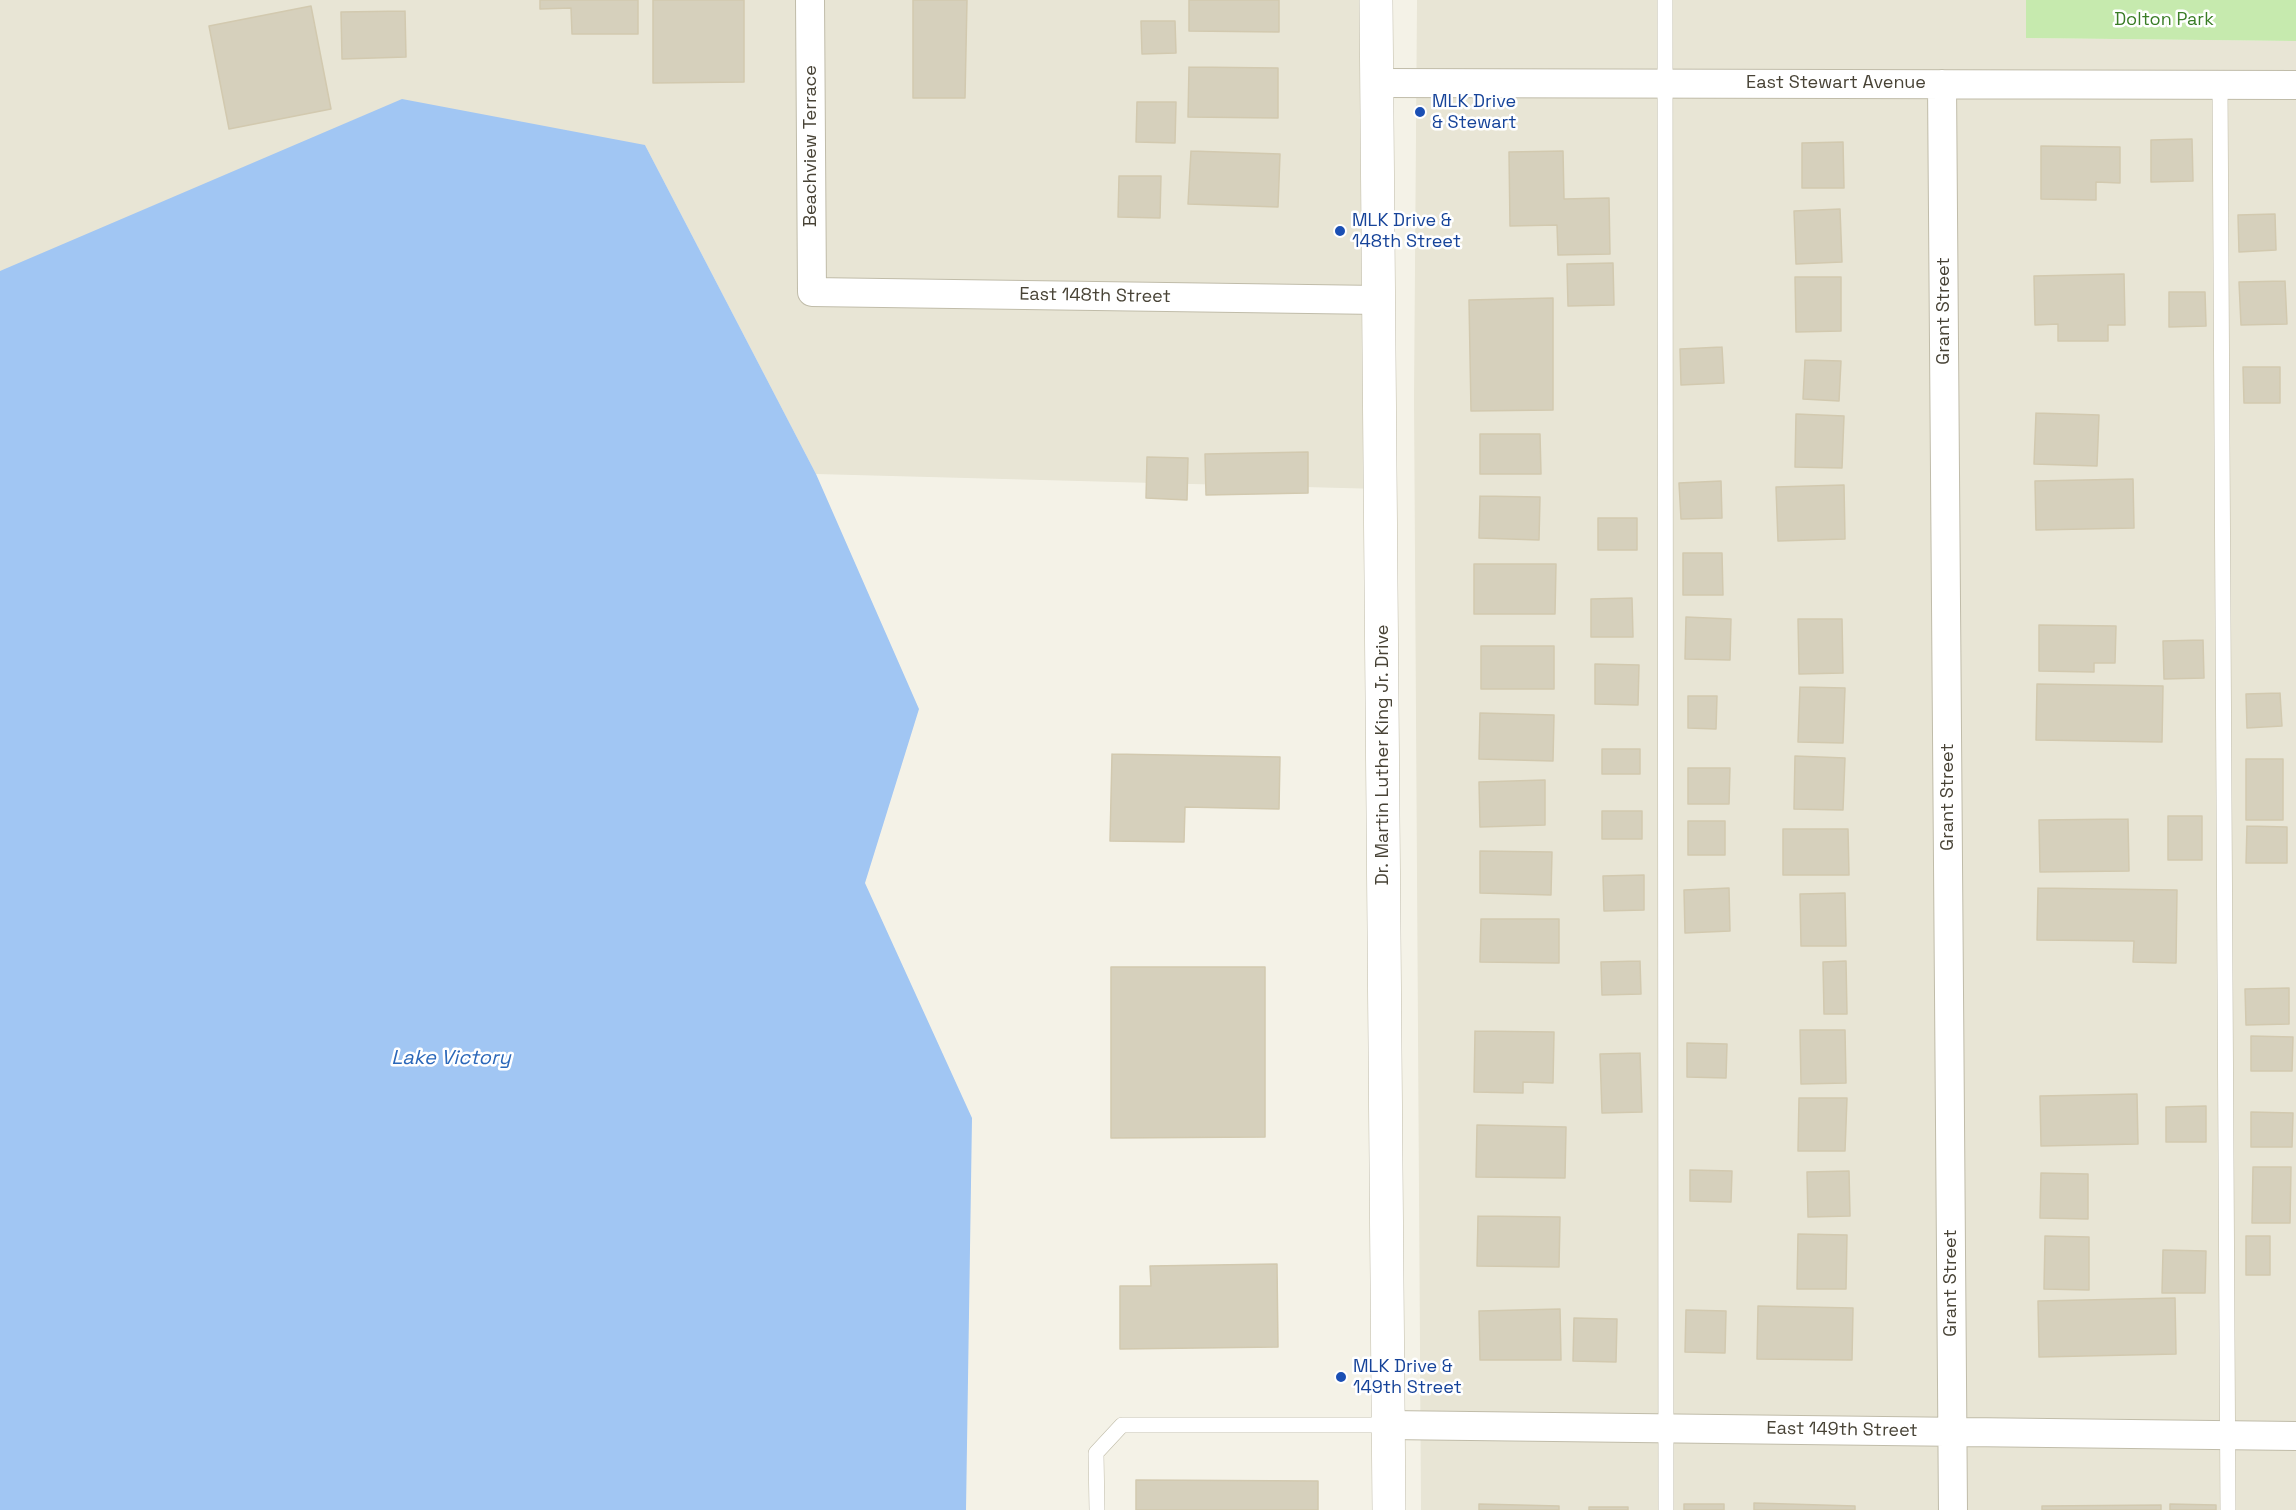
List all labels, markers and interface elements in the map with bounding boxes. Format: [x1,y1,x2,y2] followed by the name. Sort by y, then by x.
[2114,9,2214,31] park label: Dolton Park
[800,65,822,227] street label: Beachview Terrace
[1746,72,1926,94] street label: East Stewart Avenue
[1432,91,1517,134] place label: MLK Drive & Stewart
[1413,105,1427,119] marker: MLK Drive & Stewart
[1352,210,1461,252] place label: MLK Drive & 148th Street
[1333,224,1347,238] marker: MLK Drive & 148th Street
[1933,257,1955,365] street label: Grant Street
[1019,284,1171,308] street label: East 148th Street
[1372,625,1394,885] street label: Dr. Martin Luther King Jr. Drive
[1937,743,1959,851] street label: Grant Street
[391,1047,511,1071] water label: Lake Victory
[1940,1229,1962,1337] street label: Grant Street
[1353,1356,1462,1398] place label: MLK Drive & 149th Street
[1334,1370,1348,1384] marker: MLK Drive & 149th Street
[1766,1418,1918,1442] street label: East 149th Street

